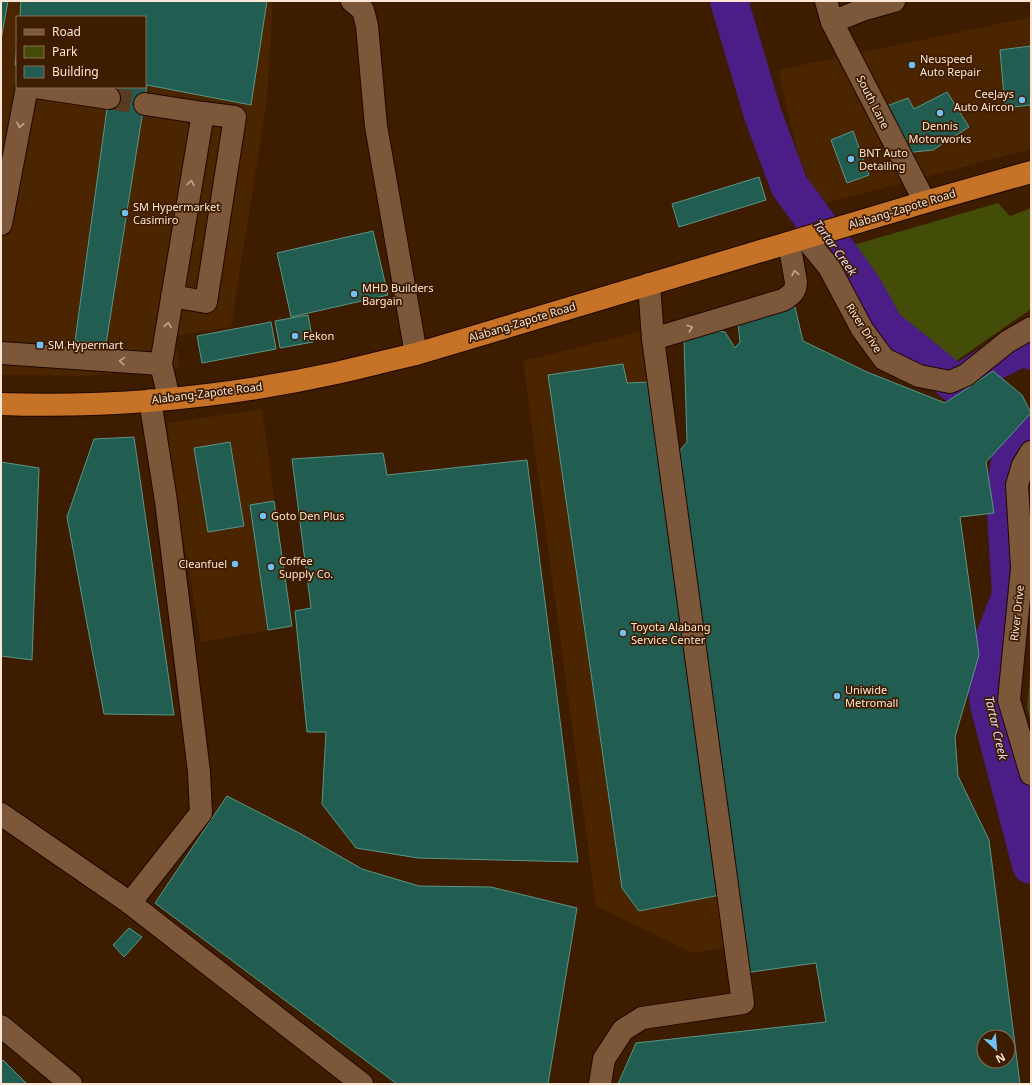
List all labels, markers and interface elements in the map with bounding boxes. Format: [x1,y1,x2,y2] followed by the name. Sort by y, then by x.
[16,16,146,88] legend
[52,23,81,40] text: Road
[52,43,78,60] text: Park
[920,51,981,79] place label: Neuspeed Auto Repair
[907,60,917,70] marker: Neuspeed Auto Repair
[52,63,99,80] text: Building
[854,73,893,131] street label: South Lane
[954,86,1014,114] place label: CeeJays Auto Aircon
[1017,95,1027,105] marker: CeeJays Auto Aircon
[935,108,945,118] marker: Dennis Motorworks
[909,118,971,146] place label: Dennis Motorworks
[16,122,25,128] one-way arrow
[859,145,908,173] place label: BNT Auto Detailing
[846,154,856,164] marker: BNT Auto Detailing
[186,180,195,186] one-way arrow
[846,185,957,232] street label: Alabang-Zapote Road
[133,199,220,227] place label: SM Hypermarket Casimiro
[120,208,130,218] marker: SM Hypermarket Casimiro
[809,216,862,280] water label: Tartar Creek
[791,270,799,276] one-way arrow
[362,280,433,308] place label: MHD Builders Bargain
[349,289,359,299] marker: MHD Builders Bargain
[466,298,577,345] street label: Alabang-Zapote Road
[843,300,886,355] street label: River Drive
[163,322,171,328] one-way arrow
[687,324,694,333] one-way arrow
[303,328,334,343] place label: Fekon
[290,331,300,341] marker: Fekon
[48,337,123,352] place label: SM Hypermart
[35,340,45,350] marker: SM Hypermart
[119,357,125,366] one-way arrow
[151,378,263,407] street label: Alabang-Zapote Road
[271,508,345,523] place label: Goto Den Plus
[258,511,268,521] marker: Goto Den Plus
[279,553,333,581] place label: Coffee Supply Co.
[178,556,227,571] place label: Cleanfuel
[230,559,240,569] marker: Cleanfuel
[266,562,276,572] marker: Coffee Supply Co.
[1006,584,1027,642] street label: River Drive
[631,619,711,647] place label: Toyota Alabang Service Center
[618,628,628,638] marker: Toyota Alabang Service Center
[845,682,898,710] place label: Uniwide Metromall
[832,691,842,701] marker: Uniwide Metromall
[981,694,1012,762] water label: Tartar Creek
[976,1029,1016,1069] north arrow
[993,1050,1008,1067] text: N

